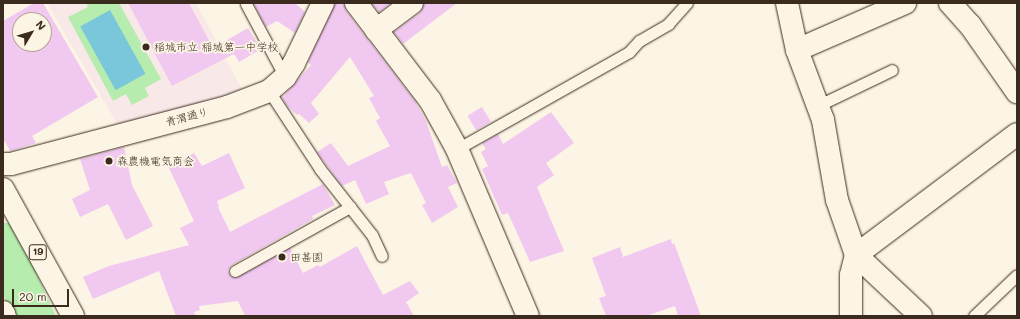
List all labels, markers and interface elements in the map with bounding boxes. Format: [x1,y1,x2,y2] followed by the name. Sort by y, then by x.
[12,12,52,52] north arrow
[33,17,50,33] text: N
[154,40,279,54] place label: 稲城市立 稲城第一中学校
[141,42,151,52] marker: 稲城市立 稲城第一中学校
[164,105,210,129] street label: 青渭通り
[117,154,194,168] place label: 森農機電気商会
[104,156,114,166] marker: 森農機電気商会
[28,244,48,260] road number: 19
[290,250,323,264] place label: 田甚園
[277,252,287,262] marker: 田甚園
[14,281,71,307] scale bar
[19,288,47,304] text: 20 m

